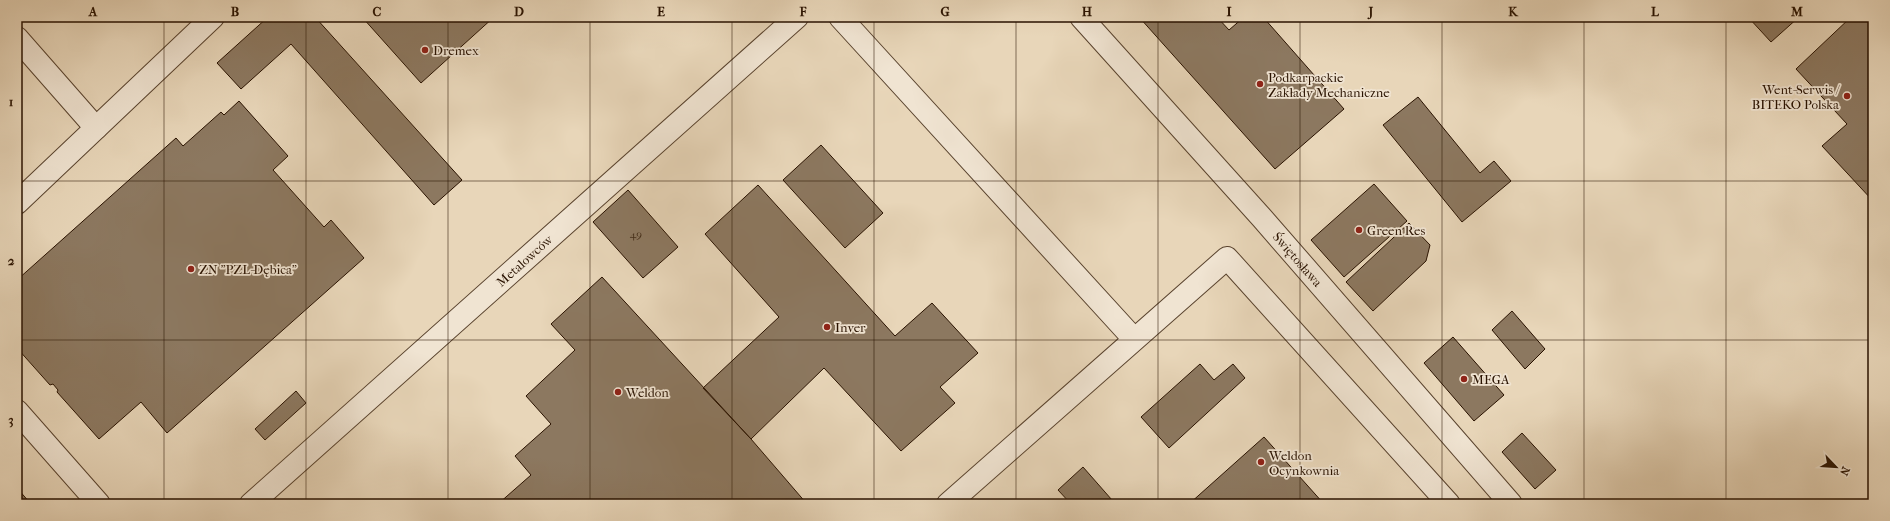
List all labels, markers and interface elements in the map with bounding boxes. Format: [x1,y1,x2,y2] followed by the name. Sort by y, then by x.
[88,4,98,19] text: A
[231,4,240,19] text: B
[373,4,382,19] text: C
[514,4,524,19] text: D
[657,4,665,19] text: E
[799,4,807,19] text: F
[940,4,950,19] text: G
[1082,4,1093,19] text: H
[1226,4,1232,19] text: I
[1367,4,1374,20] text: J
[1508,4,1519,19] text: K
[1651,4,1660,19] text: L
[1790,4,1803,19] text: M
[433,43,479,58] place label: Dremex
[420,45,430,55] marker: Dremex
[1268,70,1390,100] place label: Podkarpackie Zakłady Mechaniczne
[1255,79,1265,89] marker: Podkarpackie Zakłady Mechaniczne
[1752,82,1841,112] place label: Went-Serwis / BITEKO Polska
[1842,91,1852,101] marker: Went-Serwis / BITEKO Polska
[9,94,14,109] text: 1
[1367,223,1426,238] place label: Green Res
[1354,225,1364,235] marker: Green Res
[630,228,642,241] house number: 49
[1270,229,1326,290] street label: Świętosława
[493,232,556,290] street label: Metalowców
[8,253,15,268] text: 2
[199,262,297,277] place label: ZN "PZL-Dębica"
[186,264,196,274] marker: ZN "PZL-Dębica"
[835,320,866,335] place label: Inver
[822,322,832,332] marker: Inver
[1472,372,1510,387] place label: MEGA
[1459,374,1469,384] marker: MEGA
[625,385,669,400] place label: Weldon
[613,387,623,397] marker: Weldon
[8,412,14,428] text: 3
[1816,447,1856,487] north arrow
[1268,448,1340,478] place label: Weldon Ocynkownia
[1256,457,1266,467] marker: Weldon Ocynkownia
[1837,464,1852,478] text: N

